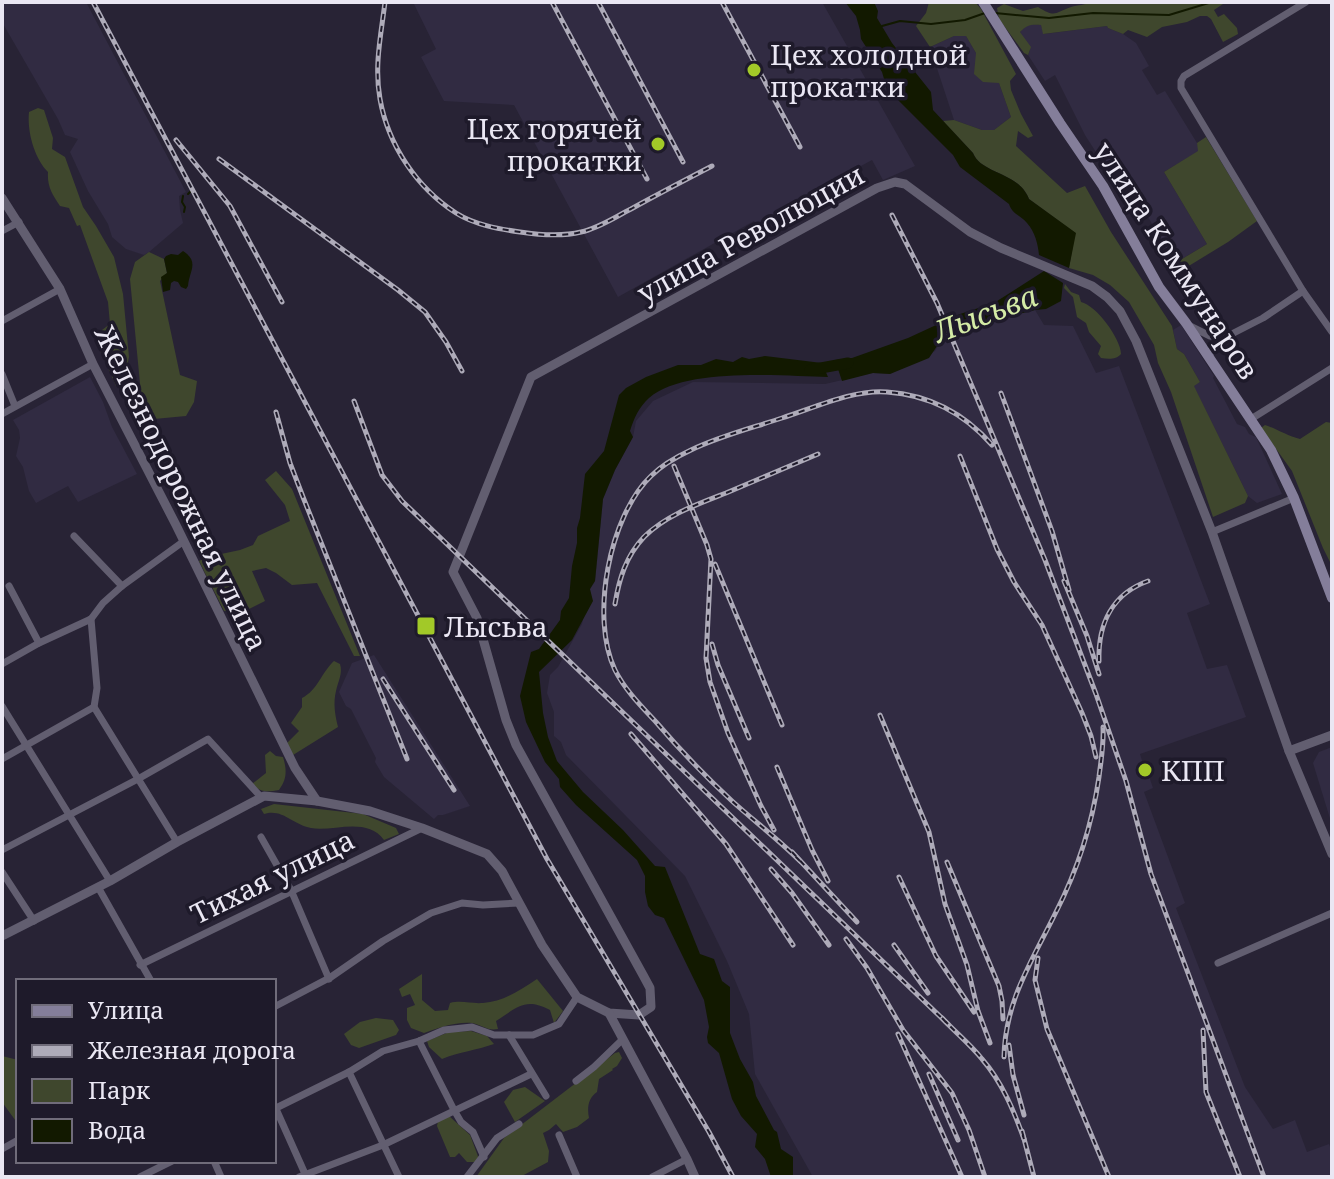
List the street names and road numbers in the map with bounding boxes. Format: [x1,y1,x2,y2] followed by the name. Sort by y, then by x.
[1086,134,1268,386] street label: улица Коммунаров
[630,155,870,311] street label: улица Революции
[86,318,277,657] street label: Железнодорожная улица
[184,820,360,932] street label: Тихая улица

